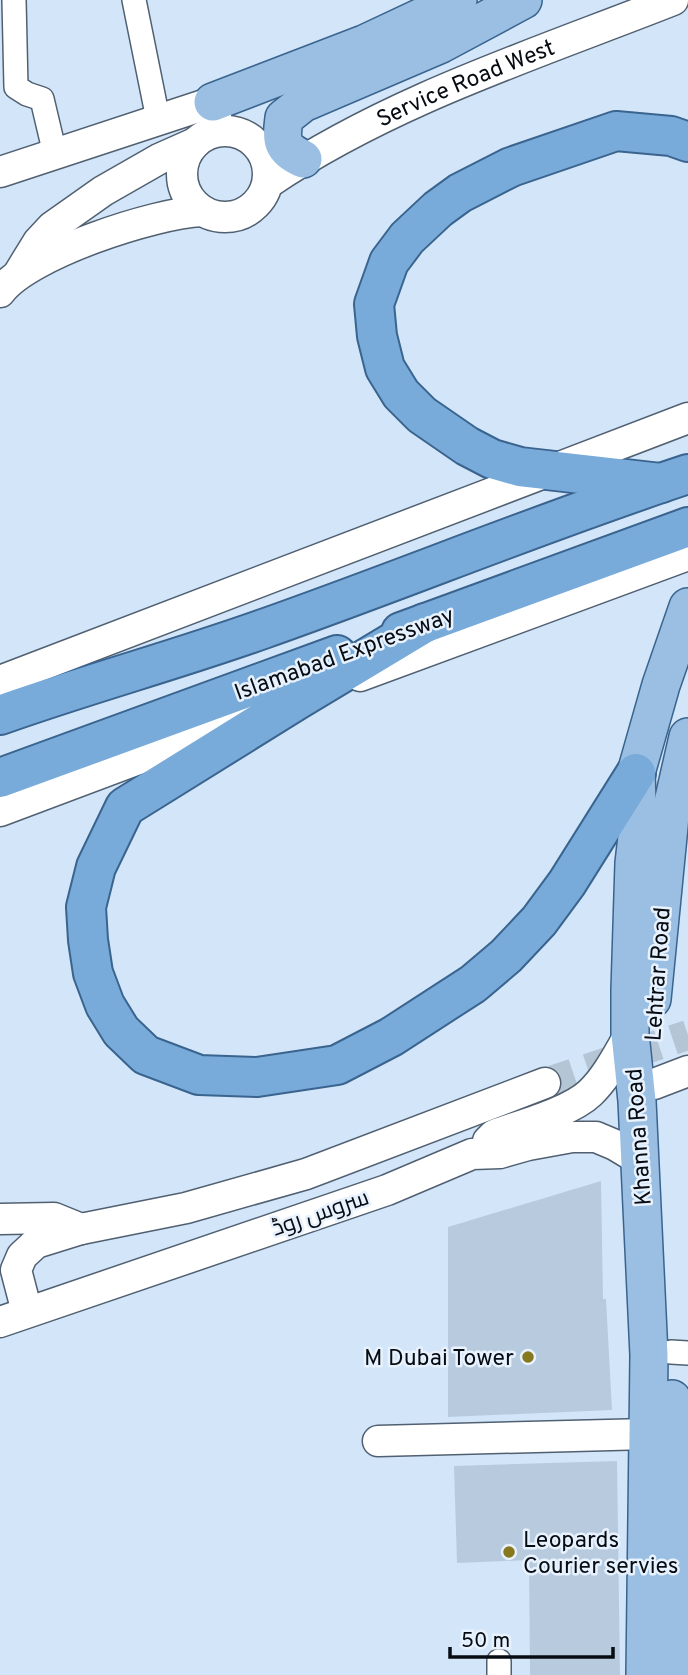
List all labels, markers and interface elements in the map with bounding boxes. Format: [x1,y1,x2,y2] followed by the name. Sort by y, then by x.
[372,35,559,135] street label: Service Road West
[231,602,459,709] street label: Islamabad Expressway
[640,906,679,1042] street label: Lehtrar Road
[621,1067,660,1207] street label: Khanna Road
[268,1184,373,1245] street label: سروس روڈ
[364,1345,514,1374] place label: M Dubai Tower
[520,1349,536,1365] marker: M Dubai Tower
[523,1527,678,1582] place label: Leopards Courier servies
[501,1544,517,1560] marker: Leopards Courier servies
[450,1616,613,1660] scale bar
[461,1628,510,1655] text: 50 m

